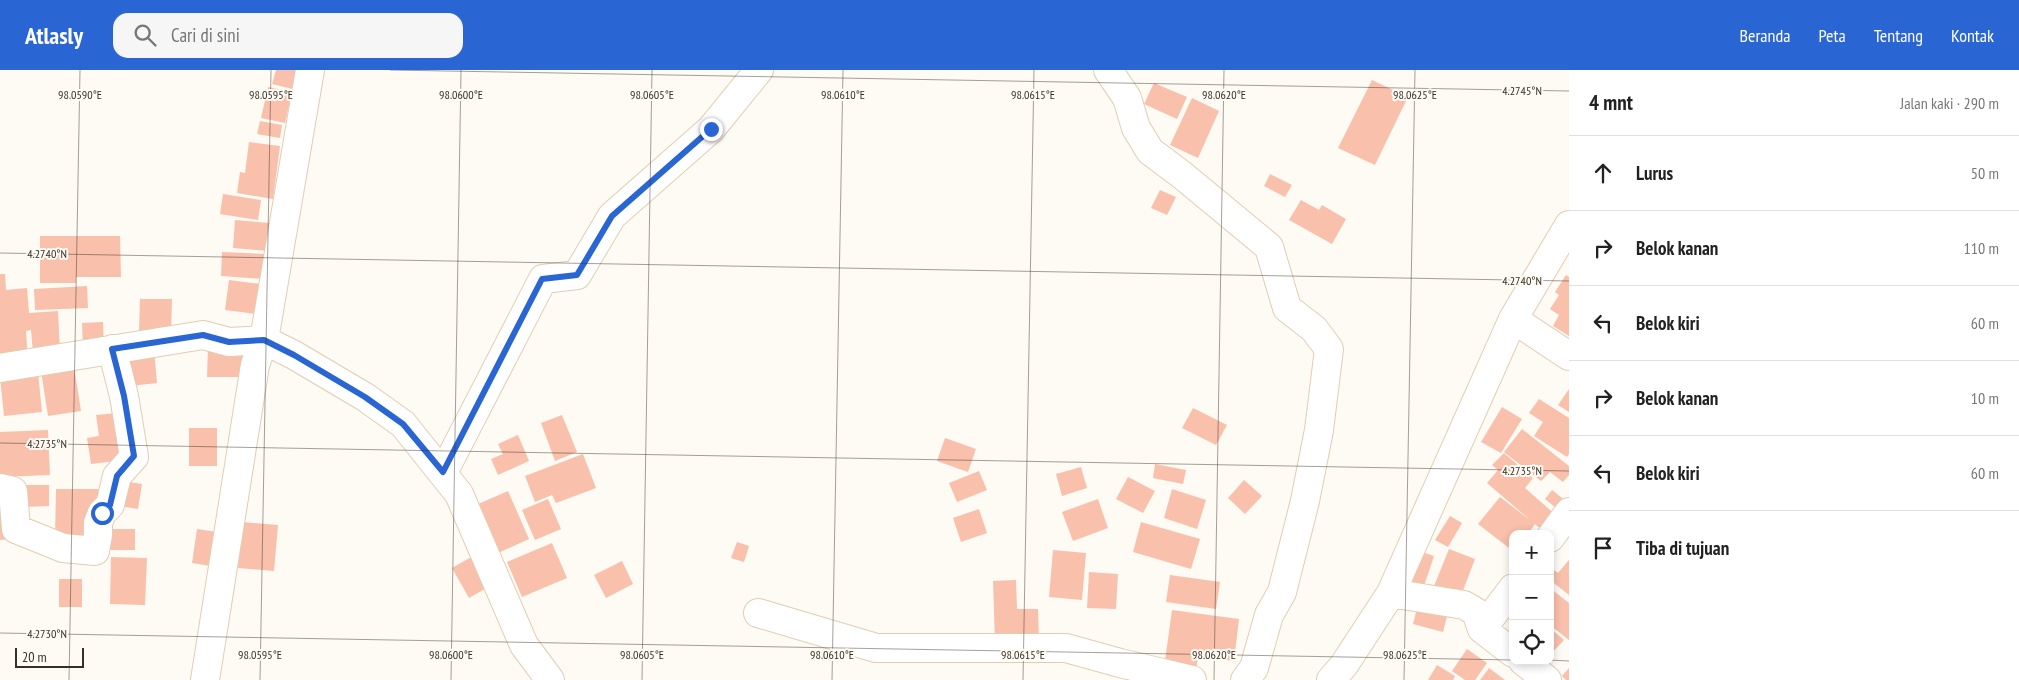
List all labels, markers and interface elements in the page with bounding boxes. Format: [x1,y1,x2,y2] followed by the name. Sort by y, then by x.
[113,13,463,58] search box
[25,20,83,51] text: Atlasly
[131,21,159,49] icon: search
[171,23,240,47] text: Cari di sini
[1740,24,1790,47] text: Beranda
[1818,24,1846,47] text: Peta
[1874,24,1923,47] text: Tentang
[1951,24,1994,47] text: Kontak
[1502,83,1542,98] text: 4.2745°N
[58,87,102,102] text: 98.0590°E
[249,87,293,102] text: 98.0595°E
[439,87,483,102] text: 98.0600°E
[630,87,674,102] text: 98.0605°E
[821,87,865,102] text: 98.0610°E
[1011,87,1055,102] text: 98.0615°E
[1202,87,1246,102] text: 98.0620°E
[1393,87,1437,102] text: 98.0625°E
[1589,89,1633,116] text: 4 mnt
[1900,93,1999,113] text: Jalan kaki · 290 m
[700,118,723,141] route end
[1589,159,1617,187] icon: ahead
[1636,161,1673,185] text: Lurus
[1971,163,1999,183] text: 50 m
[1589,234,1617,262] icon: right
[1636,236,1718,260] text: Belok kanan
[1964,238,1999,258] text: 110 m
[27,246,67,261] text: 4.2740°N
[1502,273,1542,288] text: 4.2740°N
[1589,309,1617,337] icon: left
[1636,311,1700,335] text: Belok kiri
[1971,313,1999,333] text: 60 m
[1589,384,1617,412] icon: right
[1636,386,1718,410] text: Belok kanan
[1971,388,1999,408] text: 10 m
[27,436,67,451] text: 4.2735°N
[1589,459,1617,487] icon: left
[1636,461,1700,485] text: Belok kiri
[1502,463,1542,478] text: 4.2735°N
[1971,463,1999,483] text: 60 m
[91,502,114,525] route start
[1509,530,1554,665] map controls
[1509,530,1554,575] button: +
[1589,534,1617,562] icon: arrive
[1636,536,1729,560] text: Tiba di tujuan
[1509,575,1554,620] button: −
[1509,620,1554,665] button: locate
[27,626,67,641] text: 4.2730°N
[15,645,84,668] scale bar
[238,647,282,662] text: 98.0595°E
[429,647,473,662] text: 98.0600°E
[620,647,664,662] text: 98.0605°E
[810,647,854,662] text: 98.0610°E
[1001,647,1045,662] text: 98.0615°E
[1192,647,1236,662] text: 98.0620°E
[1383,647,1427,662] text: 98.0625°E
[22,648,47,666] text: 20 m

